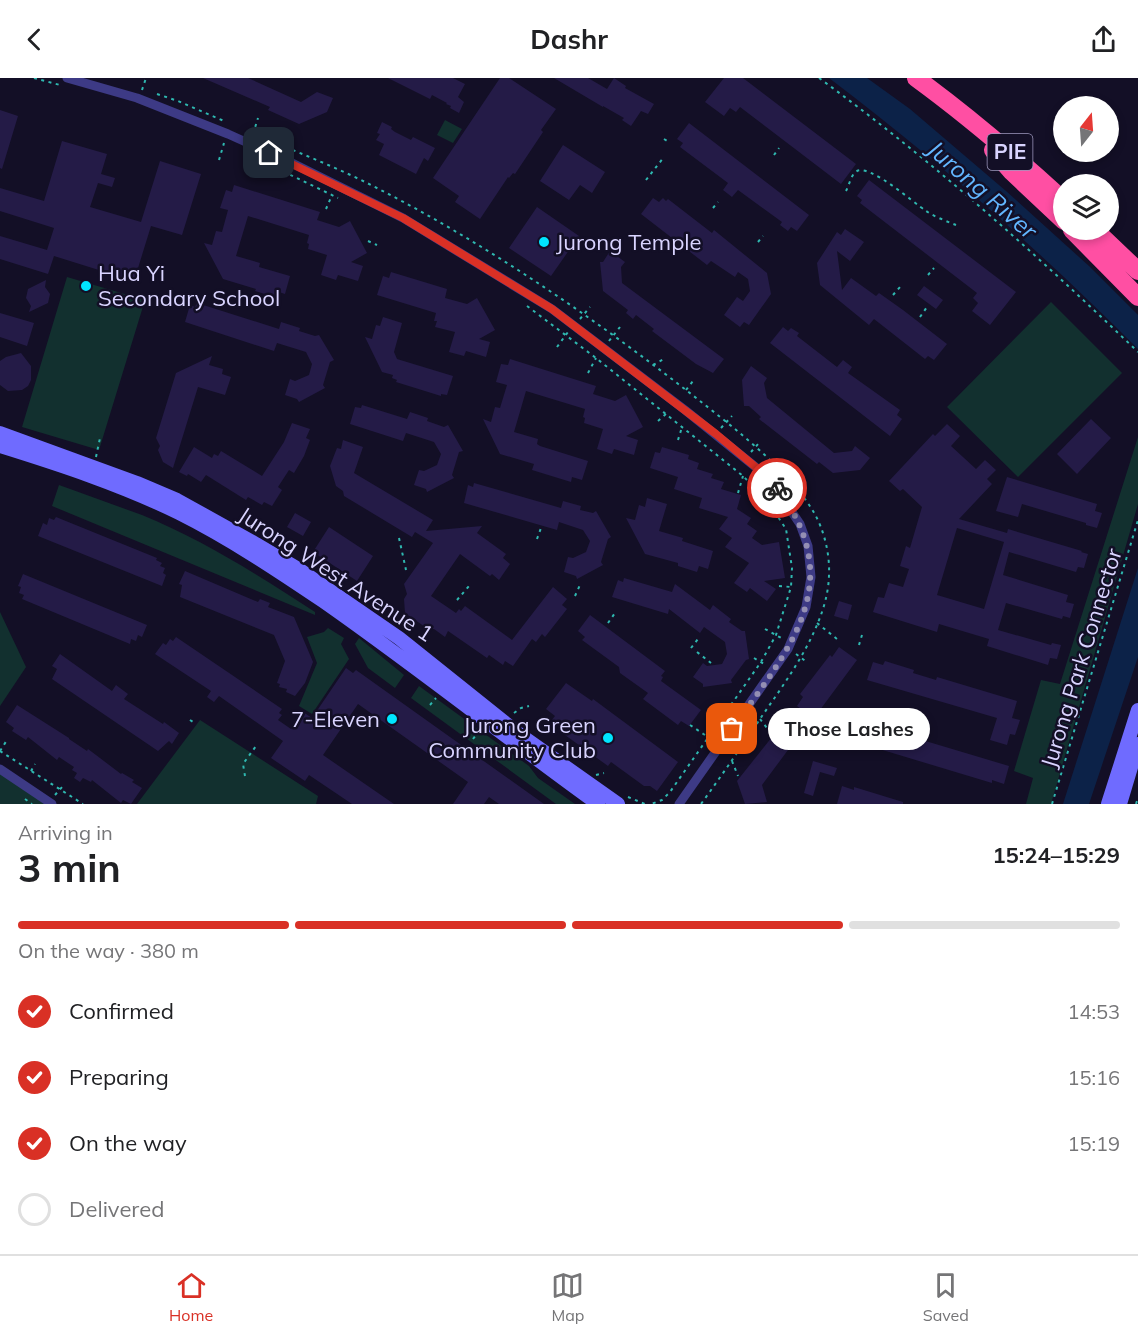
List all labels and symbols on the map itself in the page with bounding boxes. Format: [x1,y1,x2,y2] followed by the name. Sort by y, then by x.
[1053,96,1119,162] north arrow
[243,127,294,178] pin
[920,132,1045,246] water label: Jurong River
[988,134,1032,170] road number: PIE
[556,228,702,256] place label: Jurong Temple
[537,235,551,249] marker: Jurong Temple
[98,259,280,312] place label: Hua Yi Secondary School
[79,279,93,293] marker: Hua Yi Secondary School
[747,458,807,518] courier
[233,500,439,648] street label: Jurong West Avenue 1
[1034,545,1128,771] street label: Jurong Park Connector
[706,703,757,754] pin
[291,705,380,733] place label: 7-Eleven
[768,708,930,750] callout: Those Lashes
[428,711,596,764] place label: Jurong Green Community Club
[385,712,399,726] marker: 7-Eleven
[601,731,615,745] marker: Jurong Green Community Club

